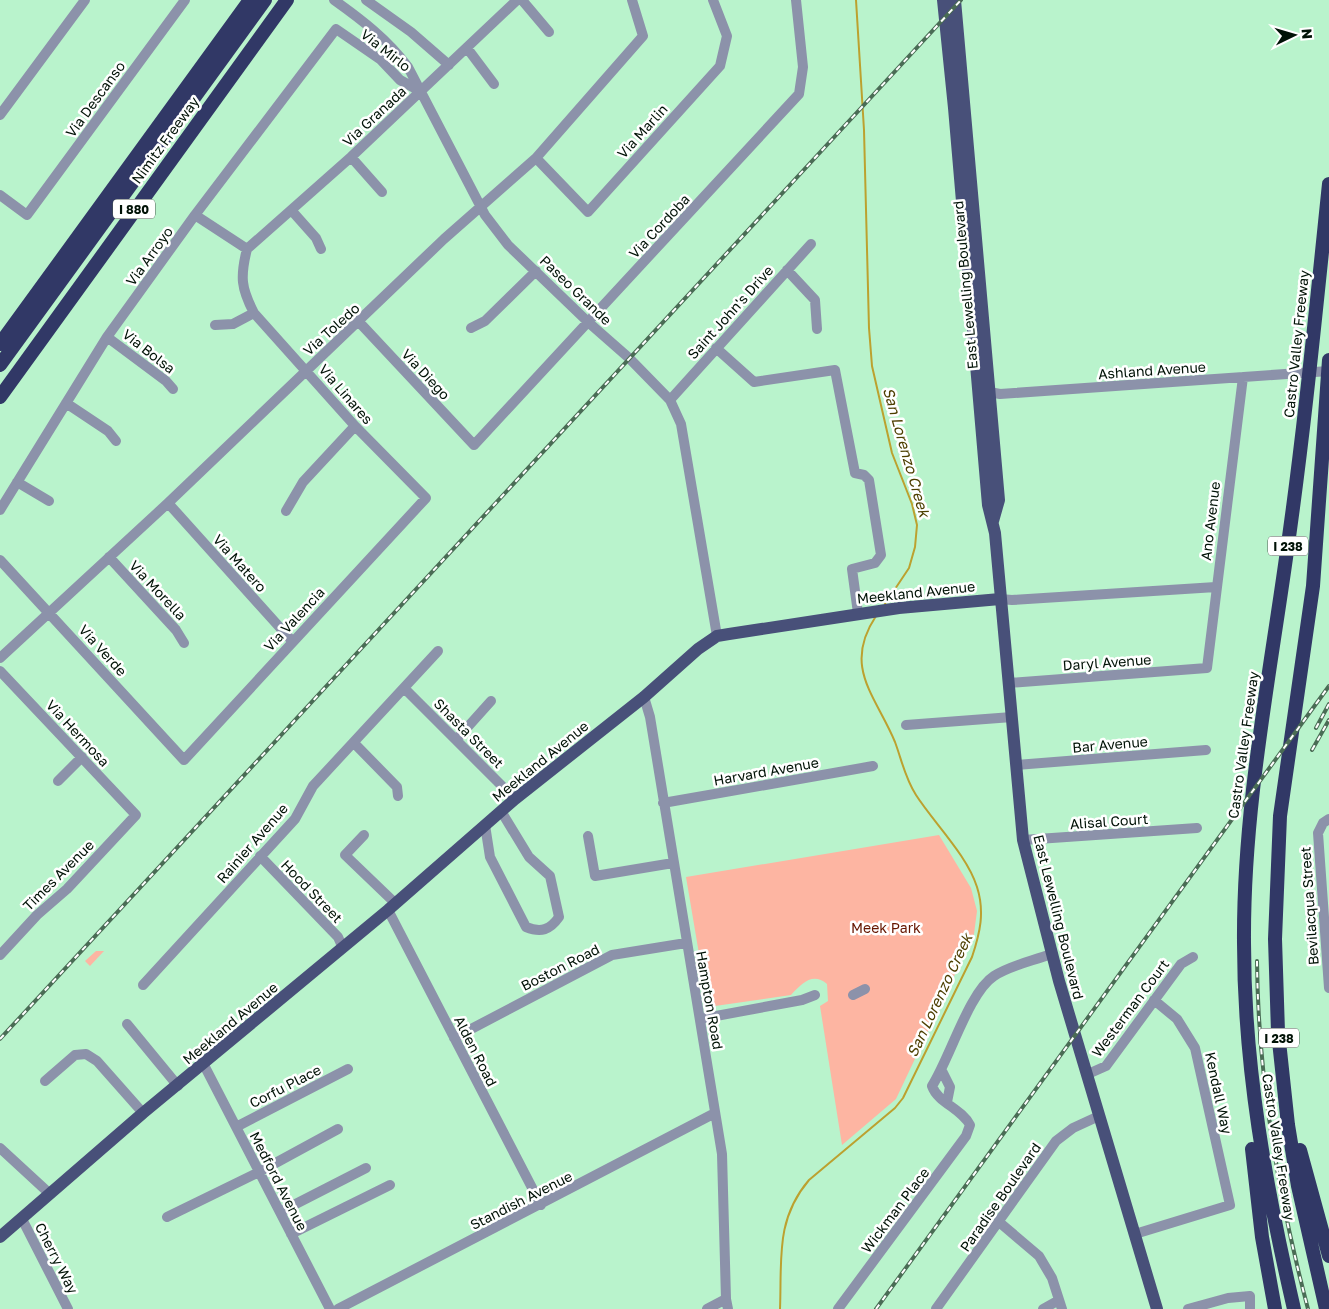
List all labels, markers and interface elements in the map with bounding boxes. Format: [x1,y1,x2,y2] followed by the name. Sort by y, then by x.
[1269,10,1319,60] north arrow
[358,25,414,75] street label: Via Mirlo
[1299,28,1316,40] text: N
[62,58,128,140] street label: Via Descanso
[339,82,409,150] street label: Via Granada
[128,93,202,187] street label: Nimitz Freeway
[613,100,671,162] street label: Via Marlin
[625,190,693,262] street label: Via Cordoba
[113,200,155,218] road number: I 880
[949,200,981,370] street label: East Lewelling Boulevard
[122,223,176,289] street label: Via Arroyo
[537,252,615,328] street label: Paseo Grande
[683,262,777,362] street label: Saint John's Drive
[1280,269,1312,419] street label: Castro Valley Freeway
[299,299,363,359] street label: Via Toledo
[119,325,179,377] street label: Via Bolsa
[398,345,454,403] street label: Via Diego
[1098,358,1206,382] street label: Ashland Avenue
[315,361,377,427] street label: Via Linares
[880,385,935,520] water label: San Lorenzo Creek
[1197,481,1223,561] street label: Ano Avenue
[210,531,270,595] street label: Via Matero
[1268,536,1308,556] road number: I 238
[126,557,190,623] street label: Via Morella
[856,577,976,607] street label: Meekland Avenue
[260,583,328,655] street label: Via Valencia
[76,621,130,679] street label: Via Verde
[1062,650,1152,674] street label: Daryl Avenue
[1224,670,1262,820] street label: Castro Valley Freeway
[431,695,507,771] street label: Shasta Street
[43,696,113,770] street label: Via Hermosa
[489,717,591,805] street label: Meekland Avenue
[1072,732,1148,756] street label: Bar Avenue
[712,753,820,789] street label: Harvard Avenue
[213,800,291,886] street label: Rainier Avenue
[1069,810,1149,832] street label: Alisal Court
[1030,833,1088,1001] street label: East Lewelling Boulevard
[19,836,97,914] street label: Times Avenue
[1296,846,1322,966] street label: Bevilacqua Street
[278,856,346,926] street label: Hood Street
[851,919,921,936] park label: Meek Park
[902,929,976,1060] water label: San Lorenzo Creek
[518,940,602,994] street label: Boston Road
[693,949,727,1051] street label: Hampton Road
[1088,956,1172,1060] street label: Westerman Court
[179,978,281,1068] street label: Meekland Avenue
[451,1013,501,1089] street label: Alden Road
[1259,1028,1299,1048] road number: I 238
[1202,1050,1236,1136] street label: Kendall Way
[246,1061,324,1111] street label: Corfu Place
[1259,1072,1299,1222] street label: Castro Valley Freeway
[247,1129,311,1233] street label: Medford Avenue
[956,1139,1044,1255] street label: Paradise Boulevard
[857,1164,933,1256] street label: Wickman Place
[467,1167,575,1233] street label: Standish Avenue
[32,1220,82,1296] street label: Cherry Way

